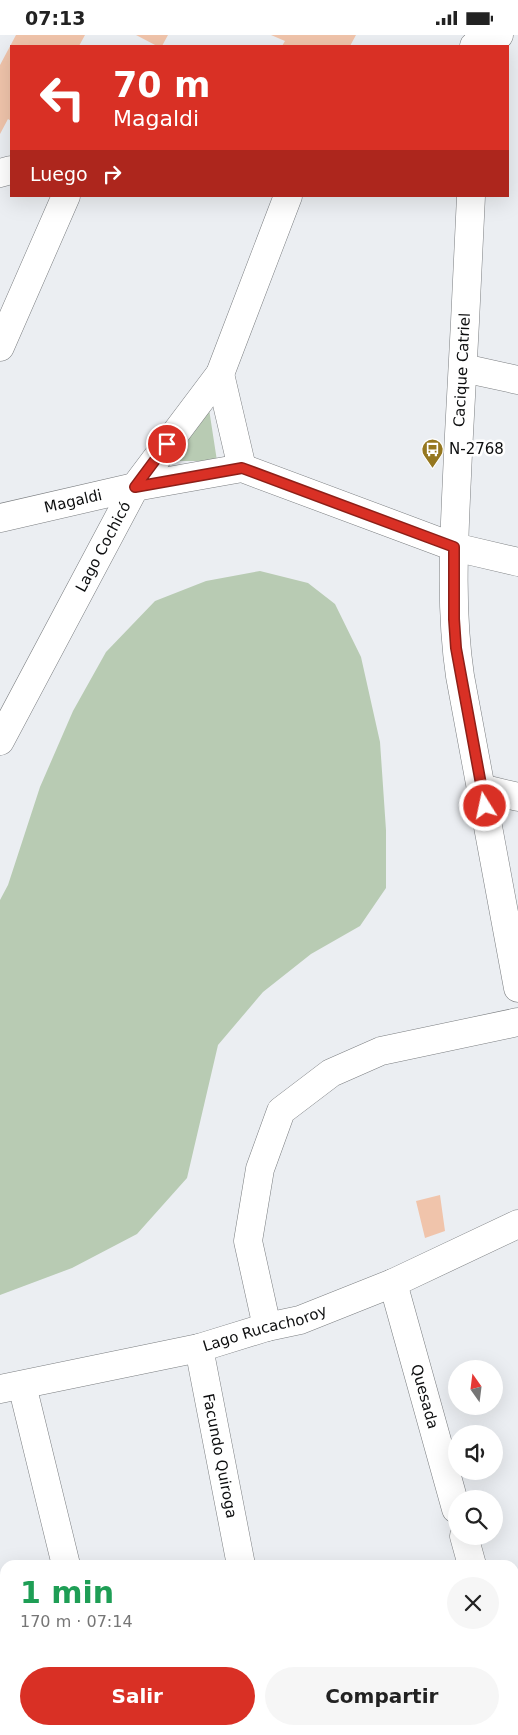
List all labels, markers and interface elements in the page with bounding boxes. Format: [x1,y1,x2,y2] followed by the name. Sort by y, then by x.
[25,7,85,29] text: 07:13
[30,65,95,130] icon: left
[113,65,210,105] text: 70 m
[113,106,199,131] text: Magaldi
[98,160,126,188] icon: right
[30,163,88,185] text: Luego
[450,312,474,428] street label: Cacique Catriel
[146,423,188,465] pin
[153,430,181,458] icon: arrive
[421,437,445,468] bus stop icon: N-2768
[449,440,504,458] place label: N-2768
[42,486,104,517] street label: Magaldi
[72,498,135,595] street label: Lago Cochicó
[458,779,510,831] position arrow
[201,1301,330,1355] street label: Lago Rucachoroy
[448,1360,502,1415] north arrow
[448,1360,503,1545] map controls
[407,1362,442,1431] street label: Quesada
[199,1392,241,1520] street label: Facundo Quiroga
[448,1425,503,1480] button: sound
[448,1490,503,1545] button: search
[20,1575,114,1610] text: 1 min
[447,1577,499,1629] button: close
[20,1612,133,1631] text: 170 m · 07:14
[20,1667,255,1725] button: Salir
[265,1667,499,1725] button: Compartir

